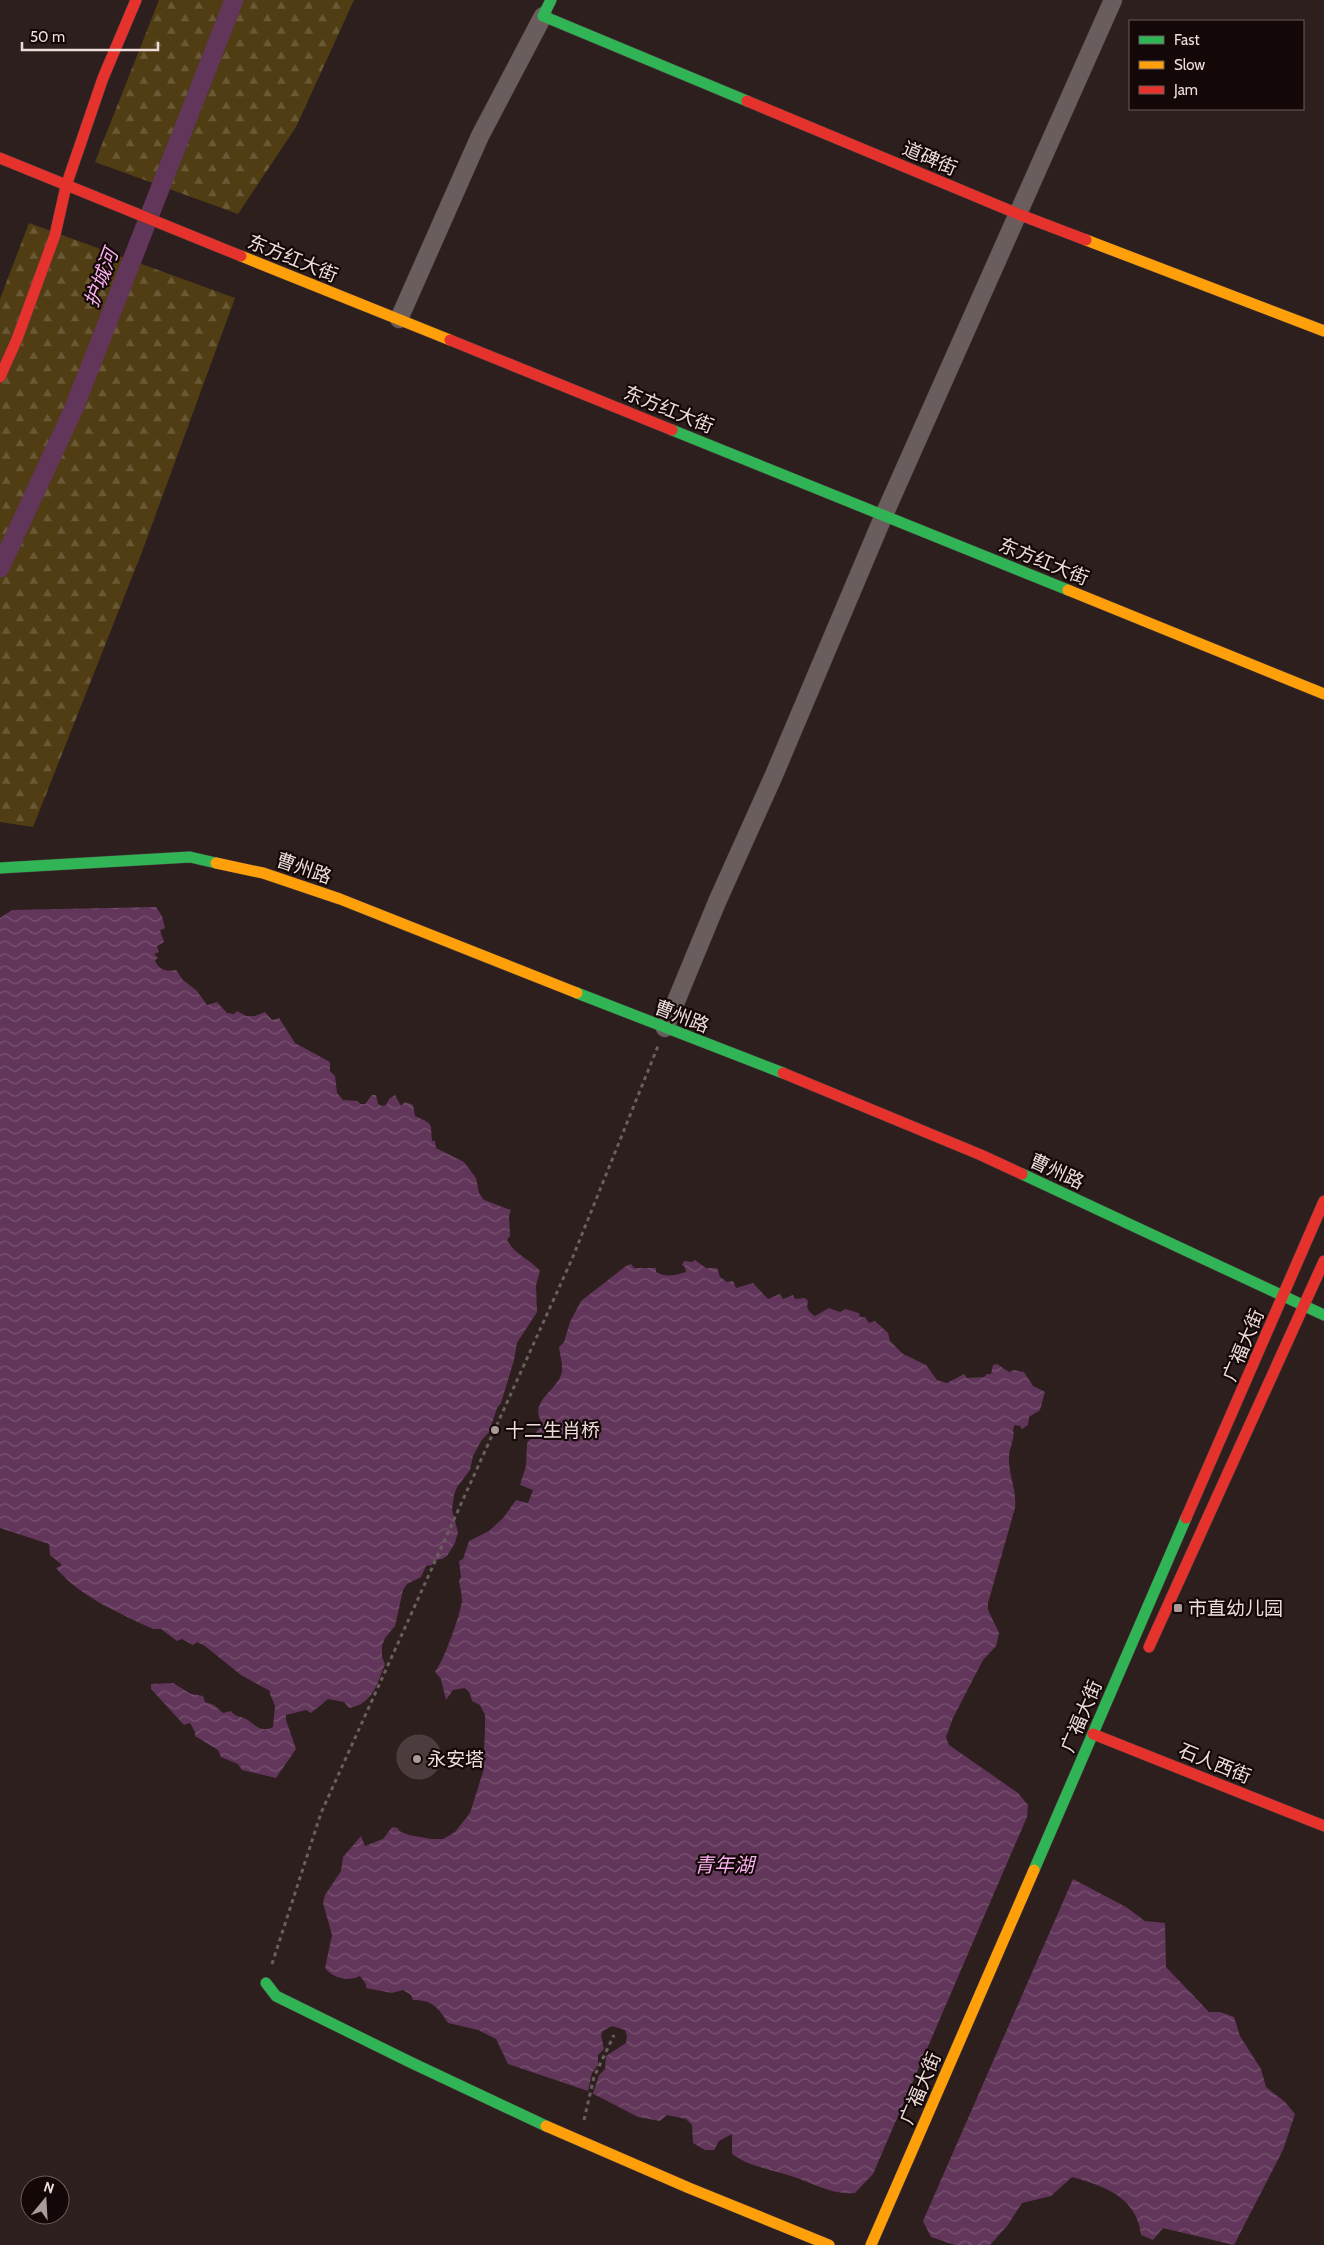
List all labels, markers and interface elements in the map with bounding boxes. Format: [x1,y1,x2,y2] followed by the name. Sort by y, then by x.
[22,20,159,52] scale bar
[1129,20,1304,110] legend
[30,28,65,46] text: 50 m
[1174,31,1199,49] text: Fast
[1174,56,1205,74] text: Slow
[1173,81,1198,99] text: Jam
[899,137,961,180] street label: 道碑街
[244,230,341,287] street label: 东方红大街
[79,242,124,310] water label: 护城河
[620,381,717,438] street label: 东方红大街
[995,533,1092,590] street label: 东方红大街
[273,848,335,889] street label: 曹州路
[651,996,713,1037] street label: 曹州路
[1026,1149,1087,1194] street label: 曹州路
[1218,1306,1269,1385] street label: 广福大街
[505,1419,600,1442] place label: 十二生肖桥
[489,1424,501,1436] marker: 十二生肖桥
[1188,1597,1283,1620] place label: 市直幼儿园
[1172,1602,1184,1614] marker: 市直幼儿园
[1056,1677,1107,1756] street label: 广福大街
[1175,1739,1254,1788] street label: 石人西街
[427,1748,484,1771] place label: 永安塔
[411,1753,423,1765] marker: 永安塔
[694,1853,757,1877] water label: 青年湖
[895,2049,946,2128] street label: 广福大街
[20,2175,70,2225] north arrow
[42,2178,57,2198] text: N

